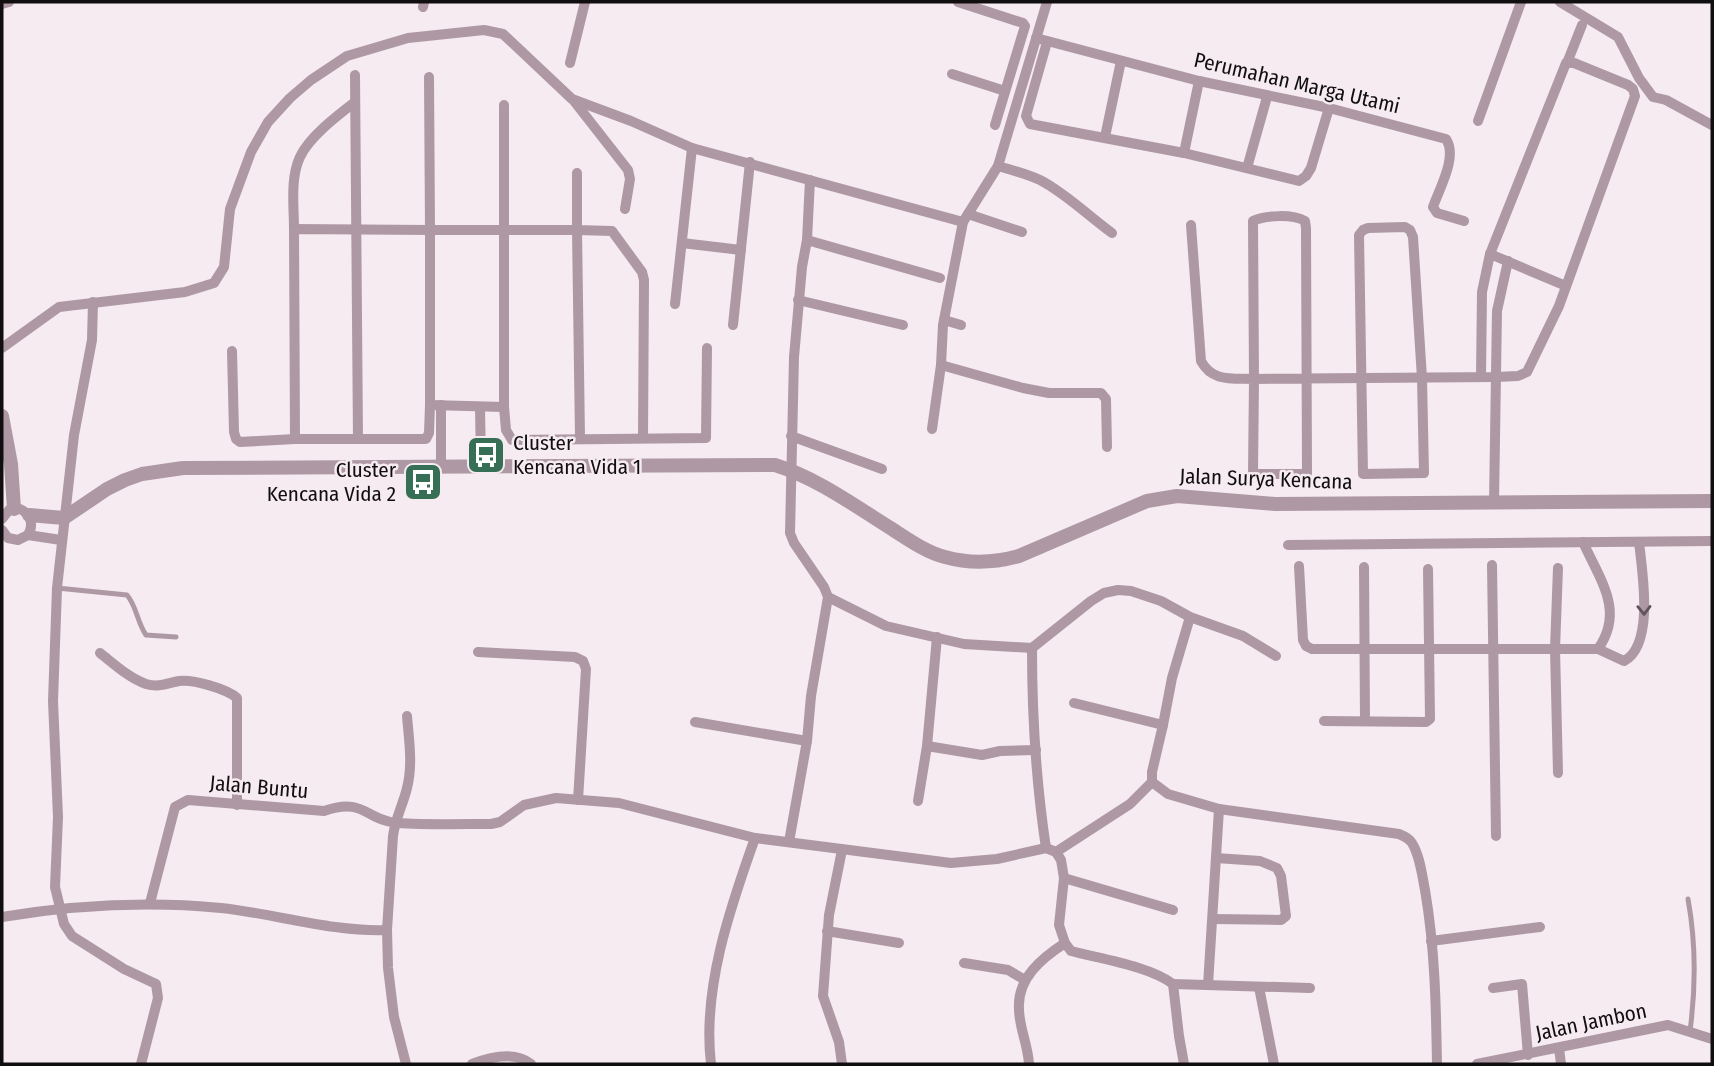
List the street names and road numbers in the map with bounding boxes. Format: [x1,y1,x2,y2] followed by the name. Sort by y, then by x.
[1191,47,1403,119] street label: Perumahan Marga Utami
[1179,463,1353,495] street label: Jalan Surya Kencana
[209,770,309,804] street label: Jalan Buntu
[1533,998,1649,1046] street label: Jalan Jambon

